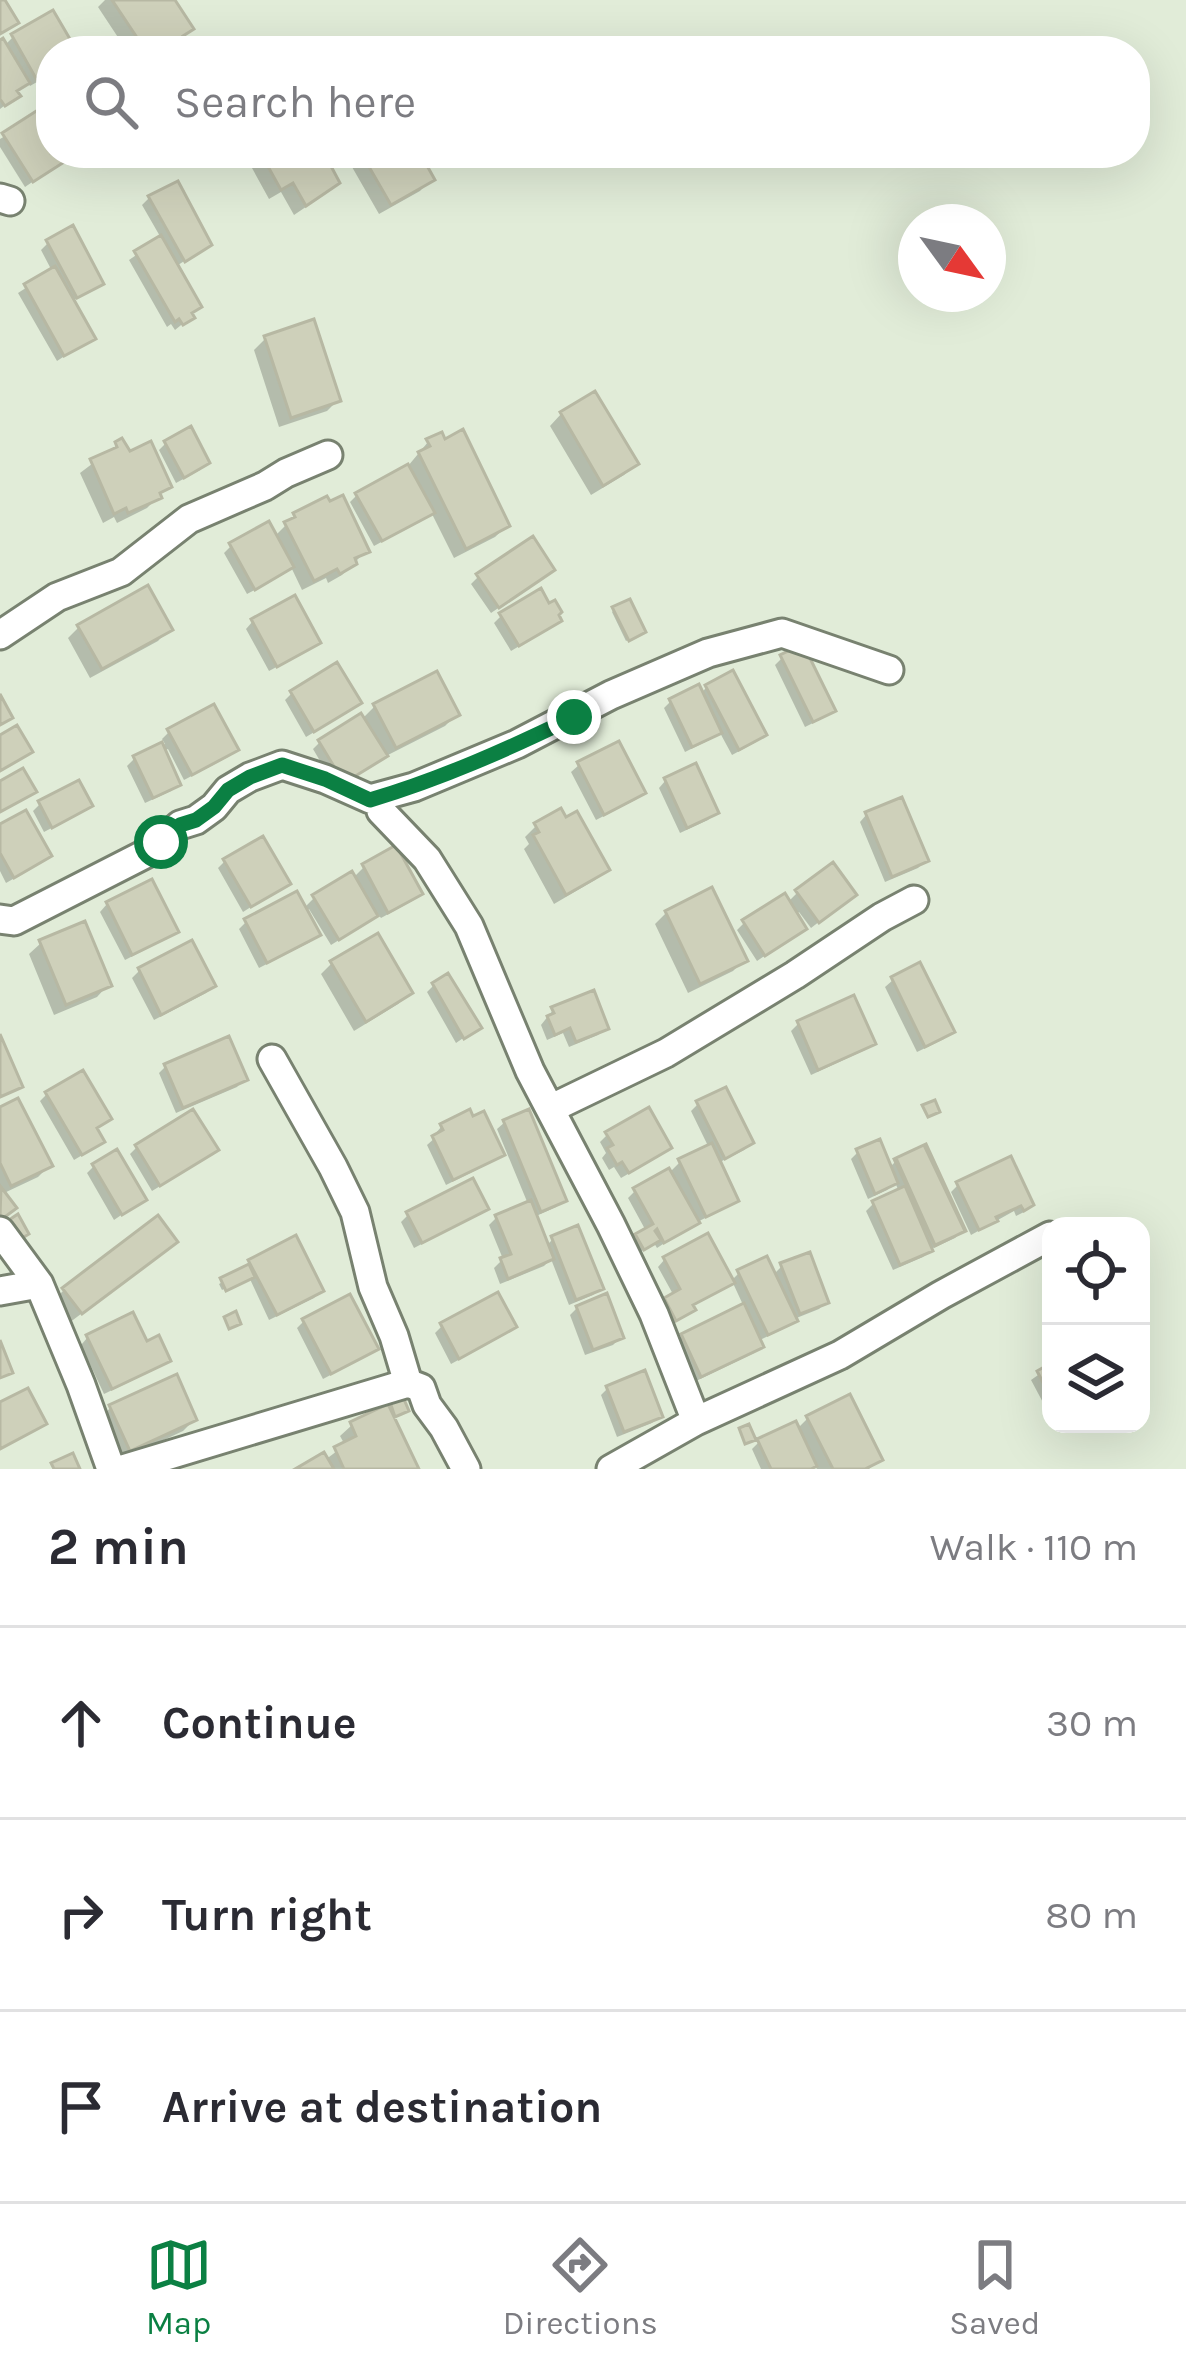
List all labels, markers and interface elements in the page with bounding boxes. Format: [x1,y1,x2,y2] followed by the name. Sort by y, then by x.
[36,36,1150,168] search box
[78,69,144,135] icon: search
[174,76,416,128] text: Search here
[898,204,1006,312] north arrow
[547,690,601,744] route end
[134,815,188,869] route start
[1042,1217,1150,1433] map controls
[1042,1217,1150,1325] button: locate
[1042,1325,1150,1433] button: layers
[48,1517,189,1577] text: 2 min
[930,1524,1138,1570] text: Walk · 110 m
[48,1690,114,1756] icon: ahead
[162,1697,357,1749] text: Continue
[1046,1700,1138,1746] text: 30 m
[48,1882,114,1948] icon: right
[162,1889,372,1941] text: Turn right
[1045,1892,1138,1938] text: 80 m
[48,2074,114,2140] icon: arrive
[162,2081,602,2133] text: Arrive at destination
[146,2232,212,2342] tab: Map
[503,2232,658,2342] tab: Directions
[949,2232,1040,2342] tab: Saved

